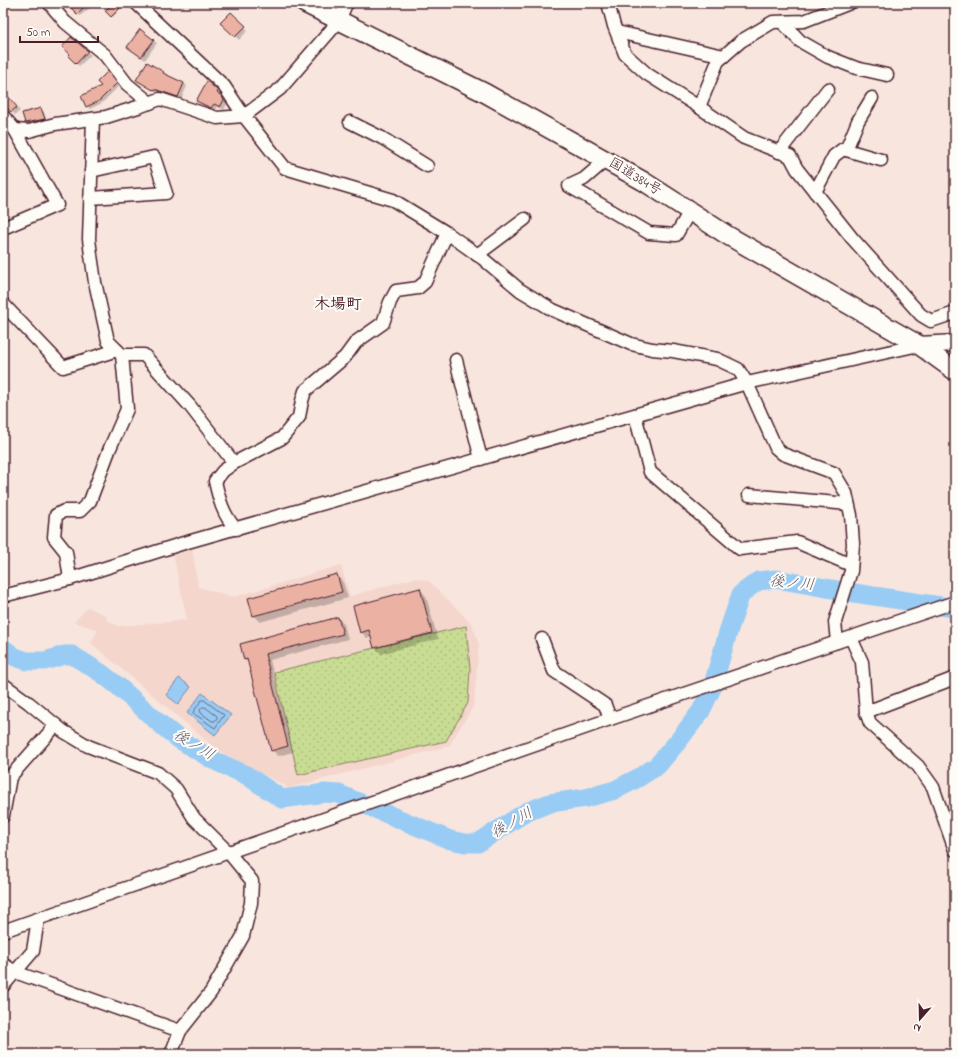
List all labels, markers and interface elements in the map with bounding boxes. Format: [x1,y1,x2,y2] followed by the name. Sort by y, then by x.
[20,18,98,44] scale bar
[26,24,50,42] text: 50 m
[604,153,666,201] street label: 国道384号
[314,293,362,317] district label: 木場町
[768,570,816,596] water label: 後ノ川
[169,724,219,766] water label: 後ノ川
[487,802,537,844] water label: 後ノ川
[900,999,940,1039] north arrow
[911,1019,923,1036] text: N

